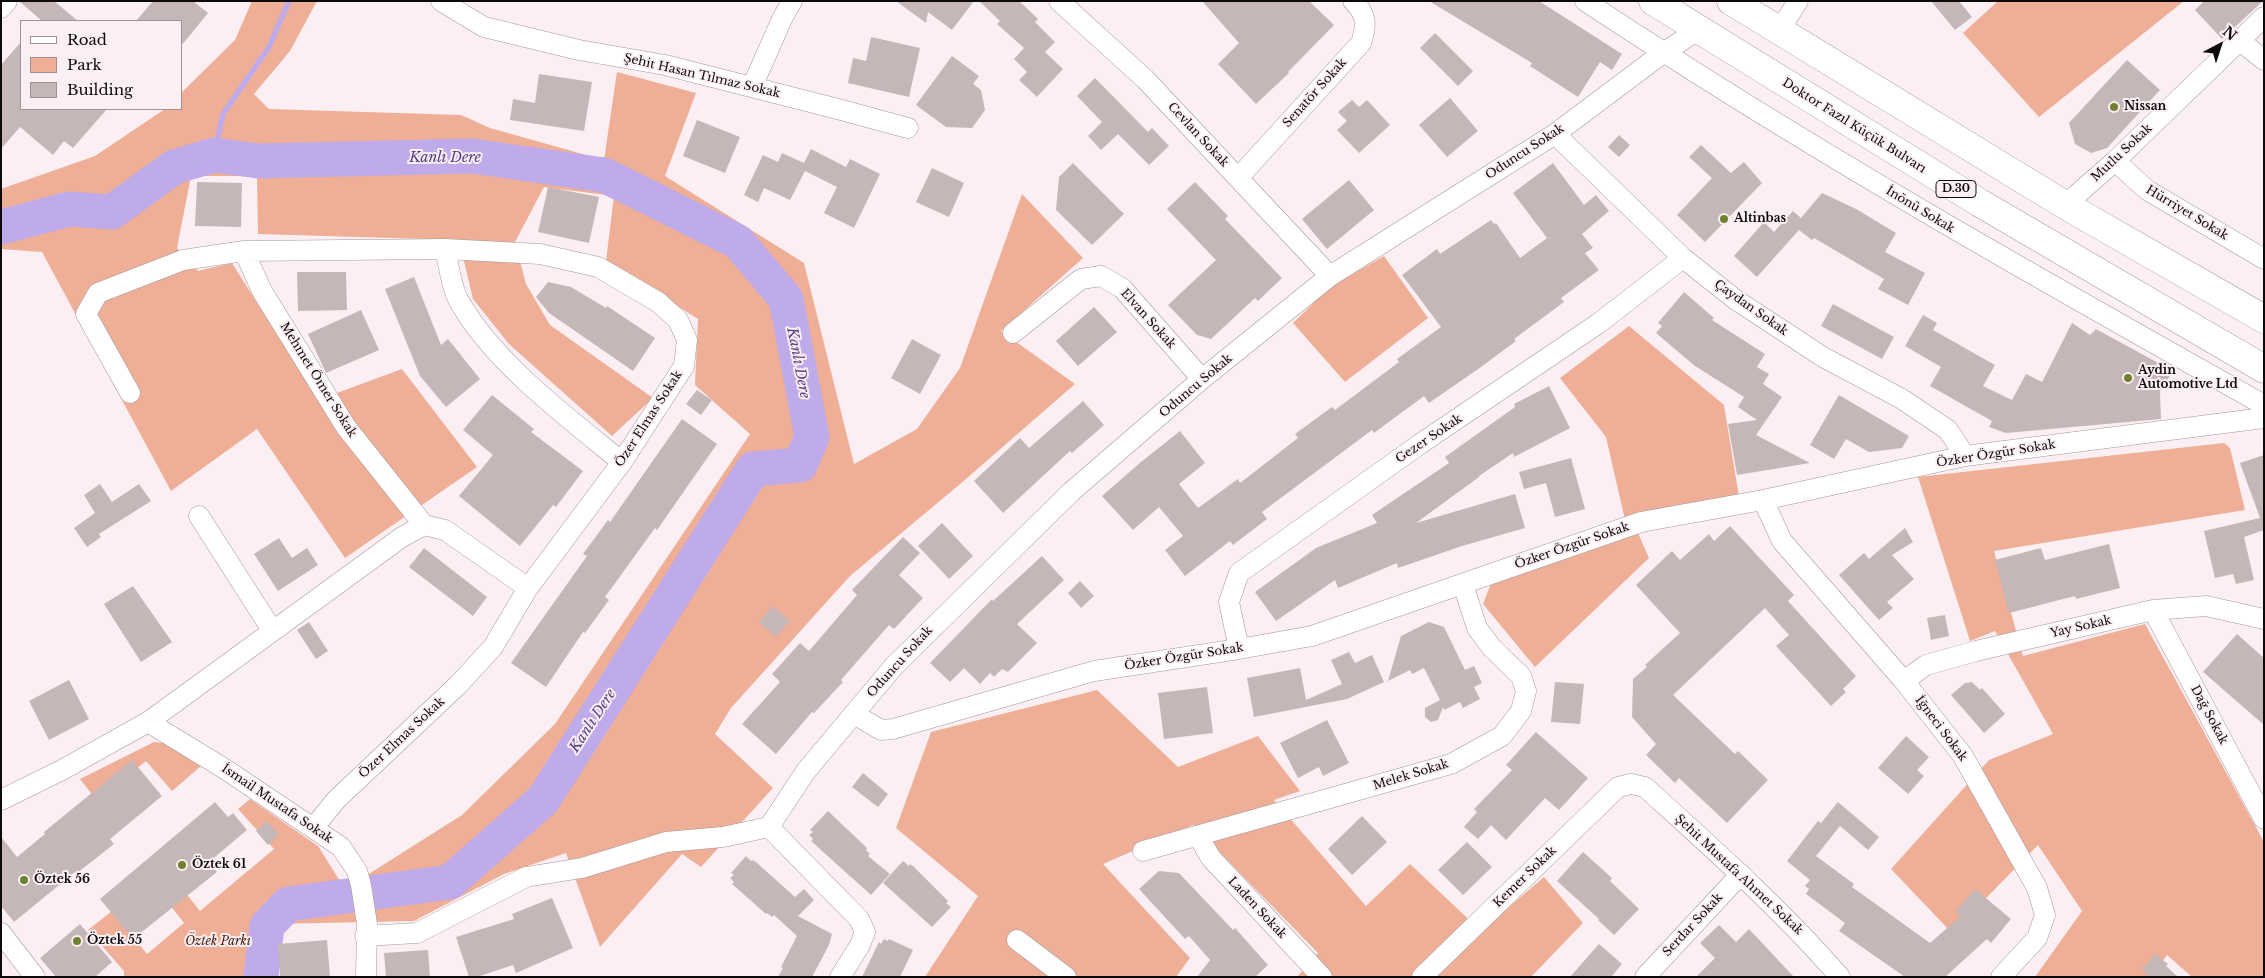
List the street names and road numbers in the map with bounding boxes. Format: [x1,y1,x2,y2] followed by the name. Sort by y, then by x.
[622,51,782,101] street label: Şehit Hasan Tılmaz Sokak
[1280,55,1350,131] street label: Senatör Sokak
[1779,76,1929,176] street label: Doktor Fazıl Küçük Bulvarı
[1164,100,1232,170] street label: Cevlan Sokak
[1483,121,1567,183] street label: Oduncu Sokak
[2089,121,2155,185] street label: Mutlu Sokak
[1936,180,1976,198] road number: D.30
[2143,183,2231,243] street label: Hürriyet Sokak
[1883,184,1957,236] street label: İnönü Sokak
[1711,277,1791,339] street label: Çaydan Sokak
[1118,286,1178,352] street label: Elvan Sokak
[277,320,359,440] street label: Mehmet Ömer Sokak
[1157,351,1235,421] street label: Oduncu Sokak
[612,368,686,470] street label: Özer Elmas Sokak
[1393,411,1465,467] street label: Gezer Sokak
[1935,437,2057,471] street label: Özker Özgür Sokak
[1513,520,1631,572] street label: Özker Özgür Sokak
[2049,613,2113,641] street label: Yay Sokak
[864,623,936,701] street label: Oduncu Sokak
[1123,640,1245,674] street label: Özker Özgür Sokak
[2187,683,2231,747] street label: Dağ Sokak
[1912,694,1970,764] street label: İğneci Sokak
[356,695,448,781] street label: Özer Elmas Sokak
[1371,757,1451,793] street label: Melek Sokak
[219,761,335,847] street label: İsmail Mustafa Sokak
[1672,812,1806,938] street label: Şehit Mustafa Ahmet Sokak
[1491,843,1559,911] street label: Kemer Sokak
[1225,874,1289,942] street label: Laden Sokak
[1660,890,1726,960] street label: Serdar Sokak

